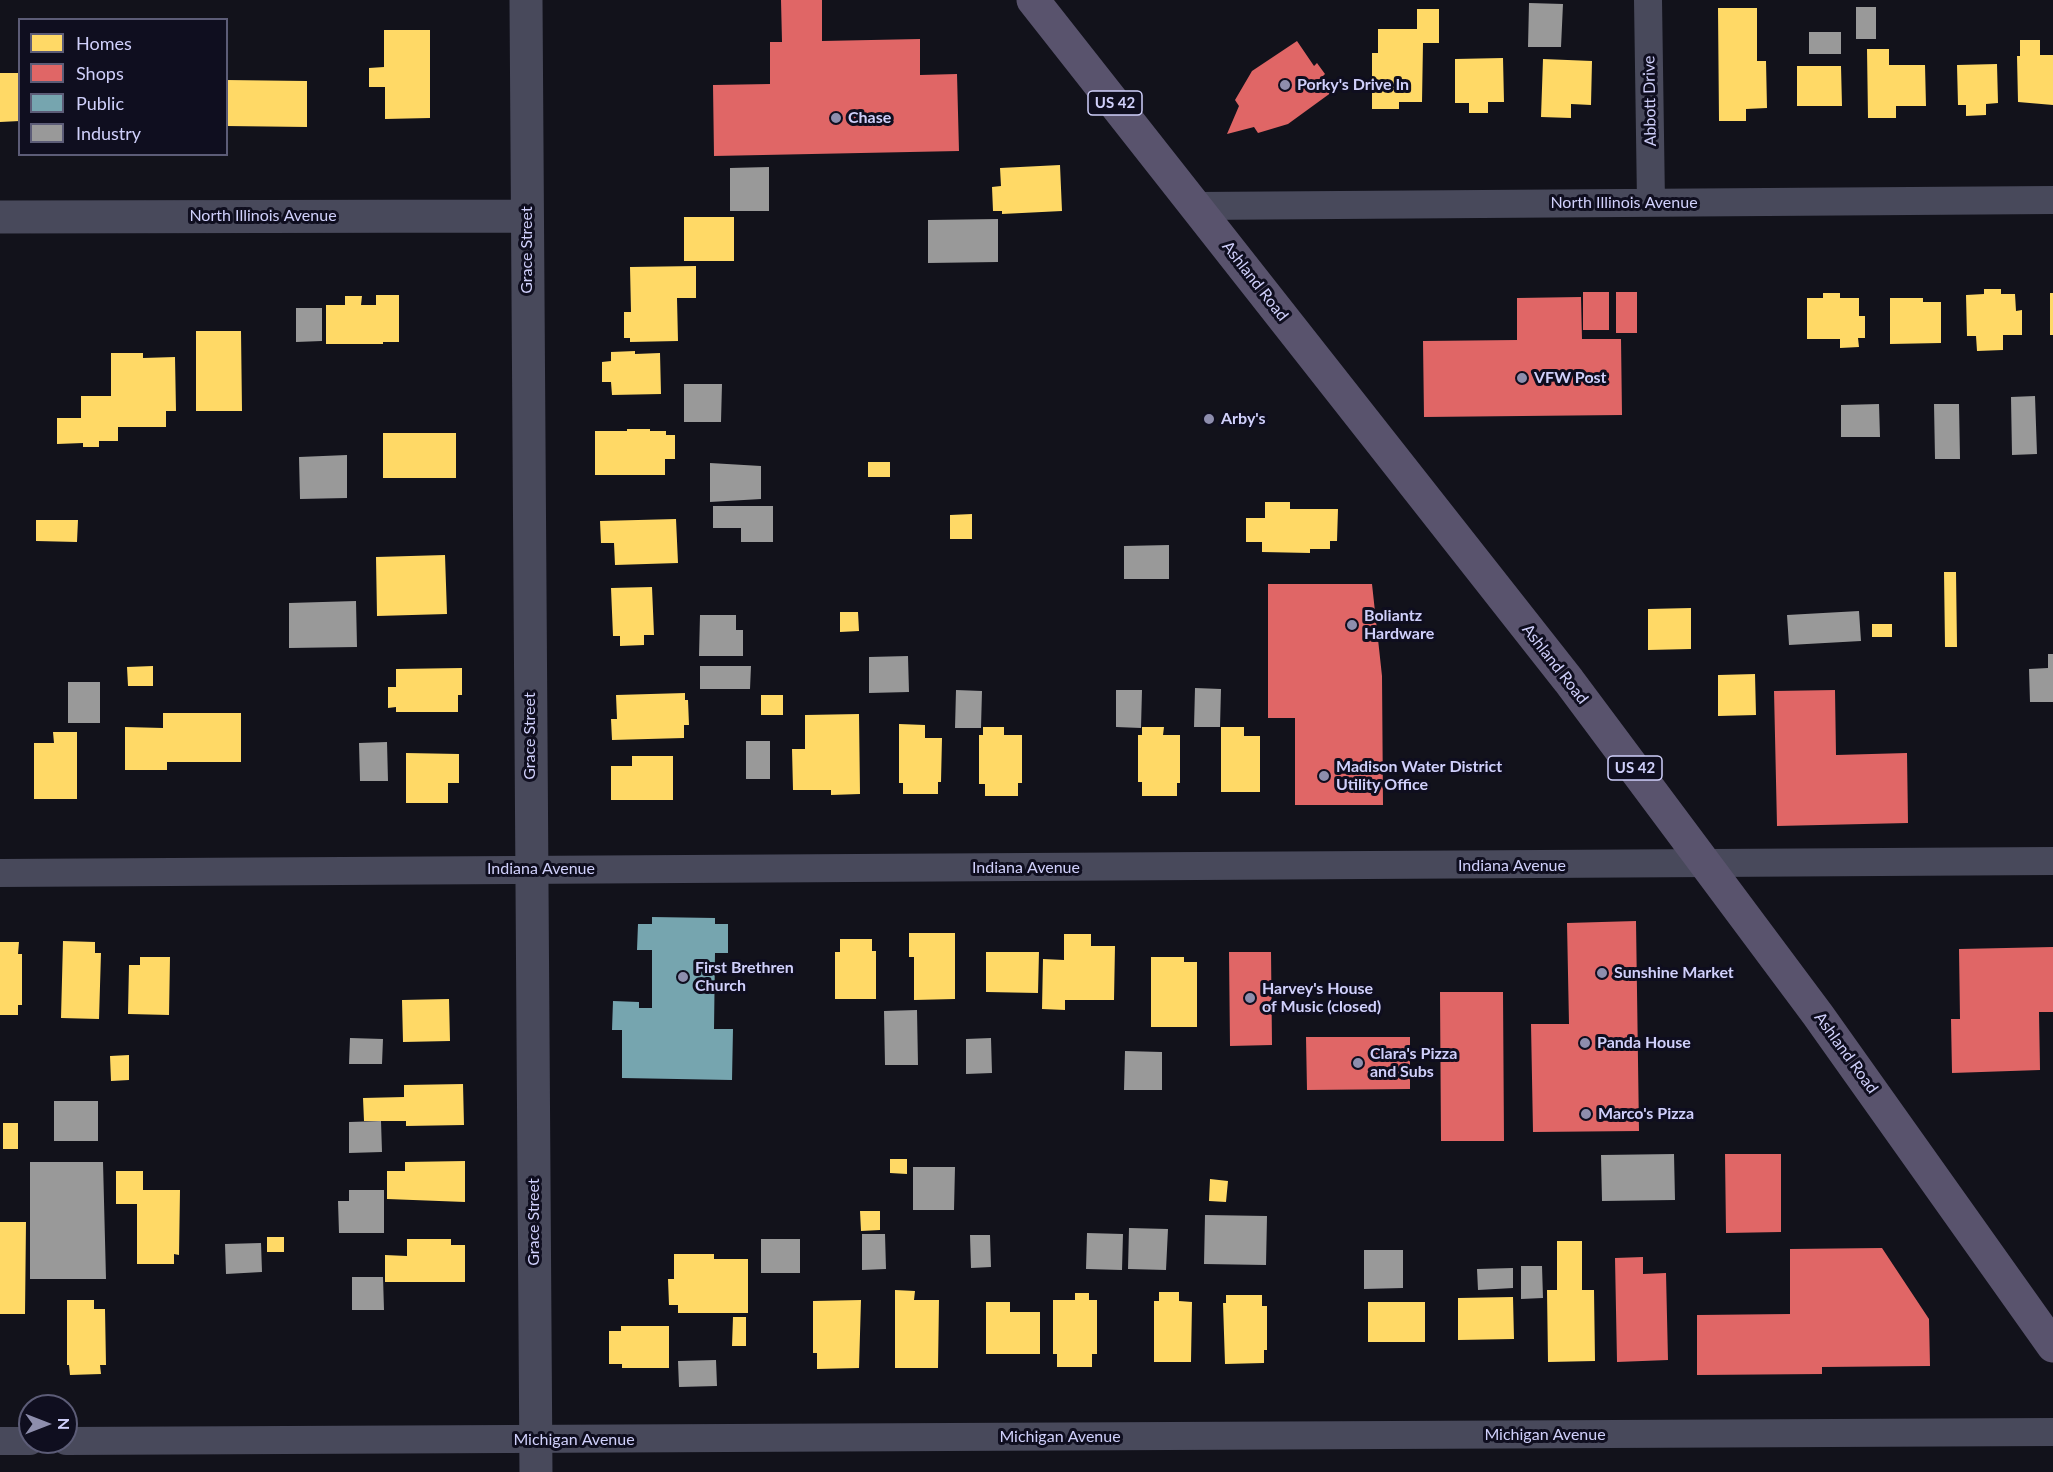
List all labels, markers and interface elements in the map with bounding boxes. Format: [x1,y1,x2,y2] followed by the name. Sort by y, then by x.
[18,18,228,156] legend
[76,32,132,54] text: Homes
[1640,55,1660,147] street label: Abbott Drive
[76,62,124,84] text: Shops
[1297,75,1409,95] place label: Porky's Drive In
[1278,78,1292,92] marker: Porky's Drive In
[1088,91,1142,115] road number: US 42
[76,92,124,114] text: Public
[848,108,891,128] place label: Chase
[829,111,843,125] marker: Chase
[76,122,141,144] text: Industry
[1550,193,1698,213] street label: North Illinois Avenue
[189,206,337,226] street label: North Illinois Avenue
[517,206,537,294] street label: Grace Street
[1218,237,1292,325] street label: Ashland Road
[1534,368,1607,388] place label: VFW Post
[1515,371,1529,385] marker: VFW Post
[1221,409,1266,429] place label: Arby's
[1202,412,1216,426] marker: Arby's
[1364,606,1434,644] place label: Boliantz Hardware
[1345,618,1359,632] marker: Boliantz Hardware
[1518,620,1592,708] street label: Ashland Road
[520,692,540,780] street label: Grace Street
[1608,756,1662,780] road number: US 42
[1336,757,1502,795] place label: Madison Water District Utility Office
[1317,769,1331,783] marker: Madison Water District Utility Office
[1458,856,1566,876] street label: Indiana Avenue
[972,858,1080,878] street label: Indiana Avenue
[487,859,595,879] street label: Indiana Avenue
[695,958,794,996] place label: First Brethren Church
[1614,963,1734,983] place label: Sunshine Market
[1595,966,1609,980] marker: Sunshine Market
[676,970,690,984] marker: First Brethren Church
[1262,979,1381,1017] place label: Harvey's House of Music (closed)
[1243,991,1257,1005] marker: Harvey's House of Music (closed)
[1810,1009,1882,1097] street label: Ashland Road
[1597,1033,1691,1053] place label: Panda House
[1578,1036,1592,1050] marker: Panda House
[1370,1044,1457,1082] place label: Clara's Pizza and Subs
[1351,1056,1365,1070] marker: Clara's Pizza and Subs
[1598,1104,1694,1124] place label: Marco's Pizza
[1579,1107,1593,1121] marker: Marco's Pizza
[524,1178,544,1266] street label: Grace Street
[18,1394,78,1454] north arrow
[55,1418,74,1430] text: N
[1484,1425,1606,1445] street label: Michigan Avenue
[999,1427,1121,1447] street label: Michigan Avenue
[513,1430,635,1450] street label: Michigan Avenue

